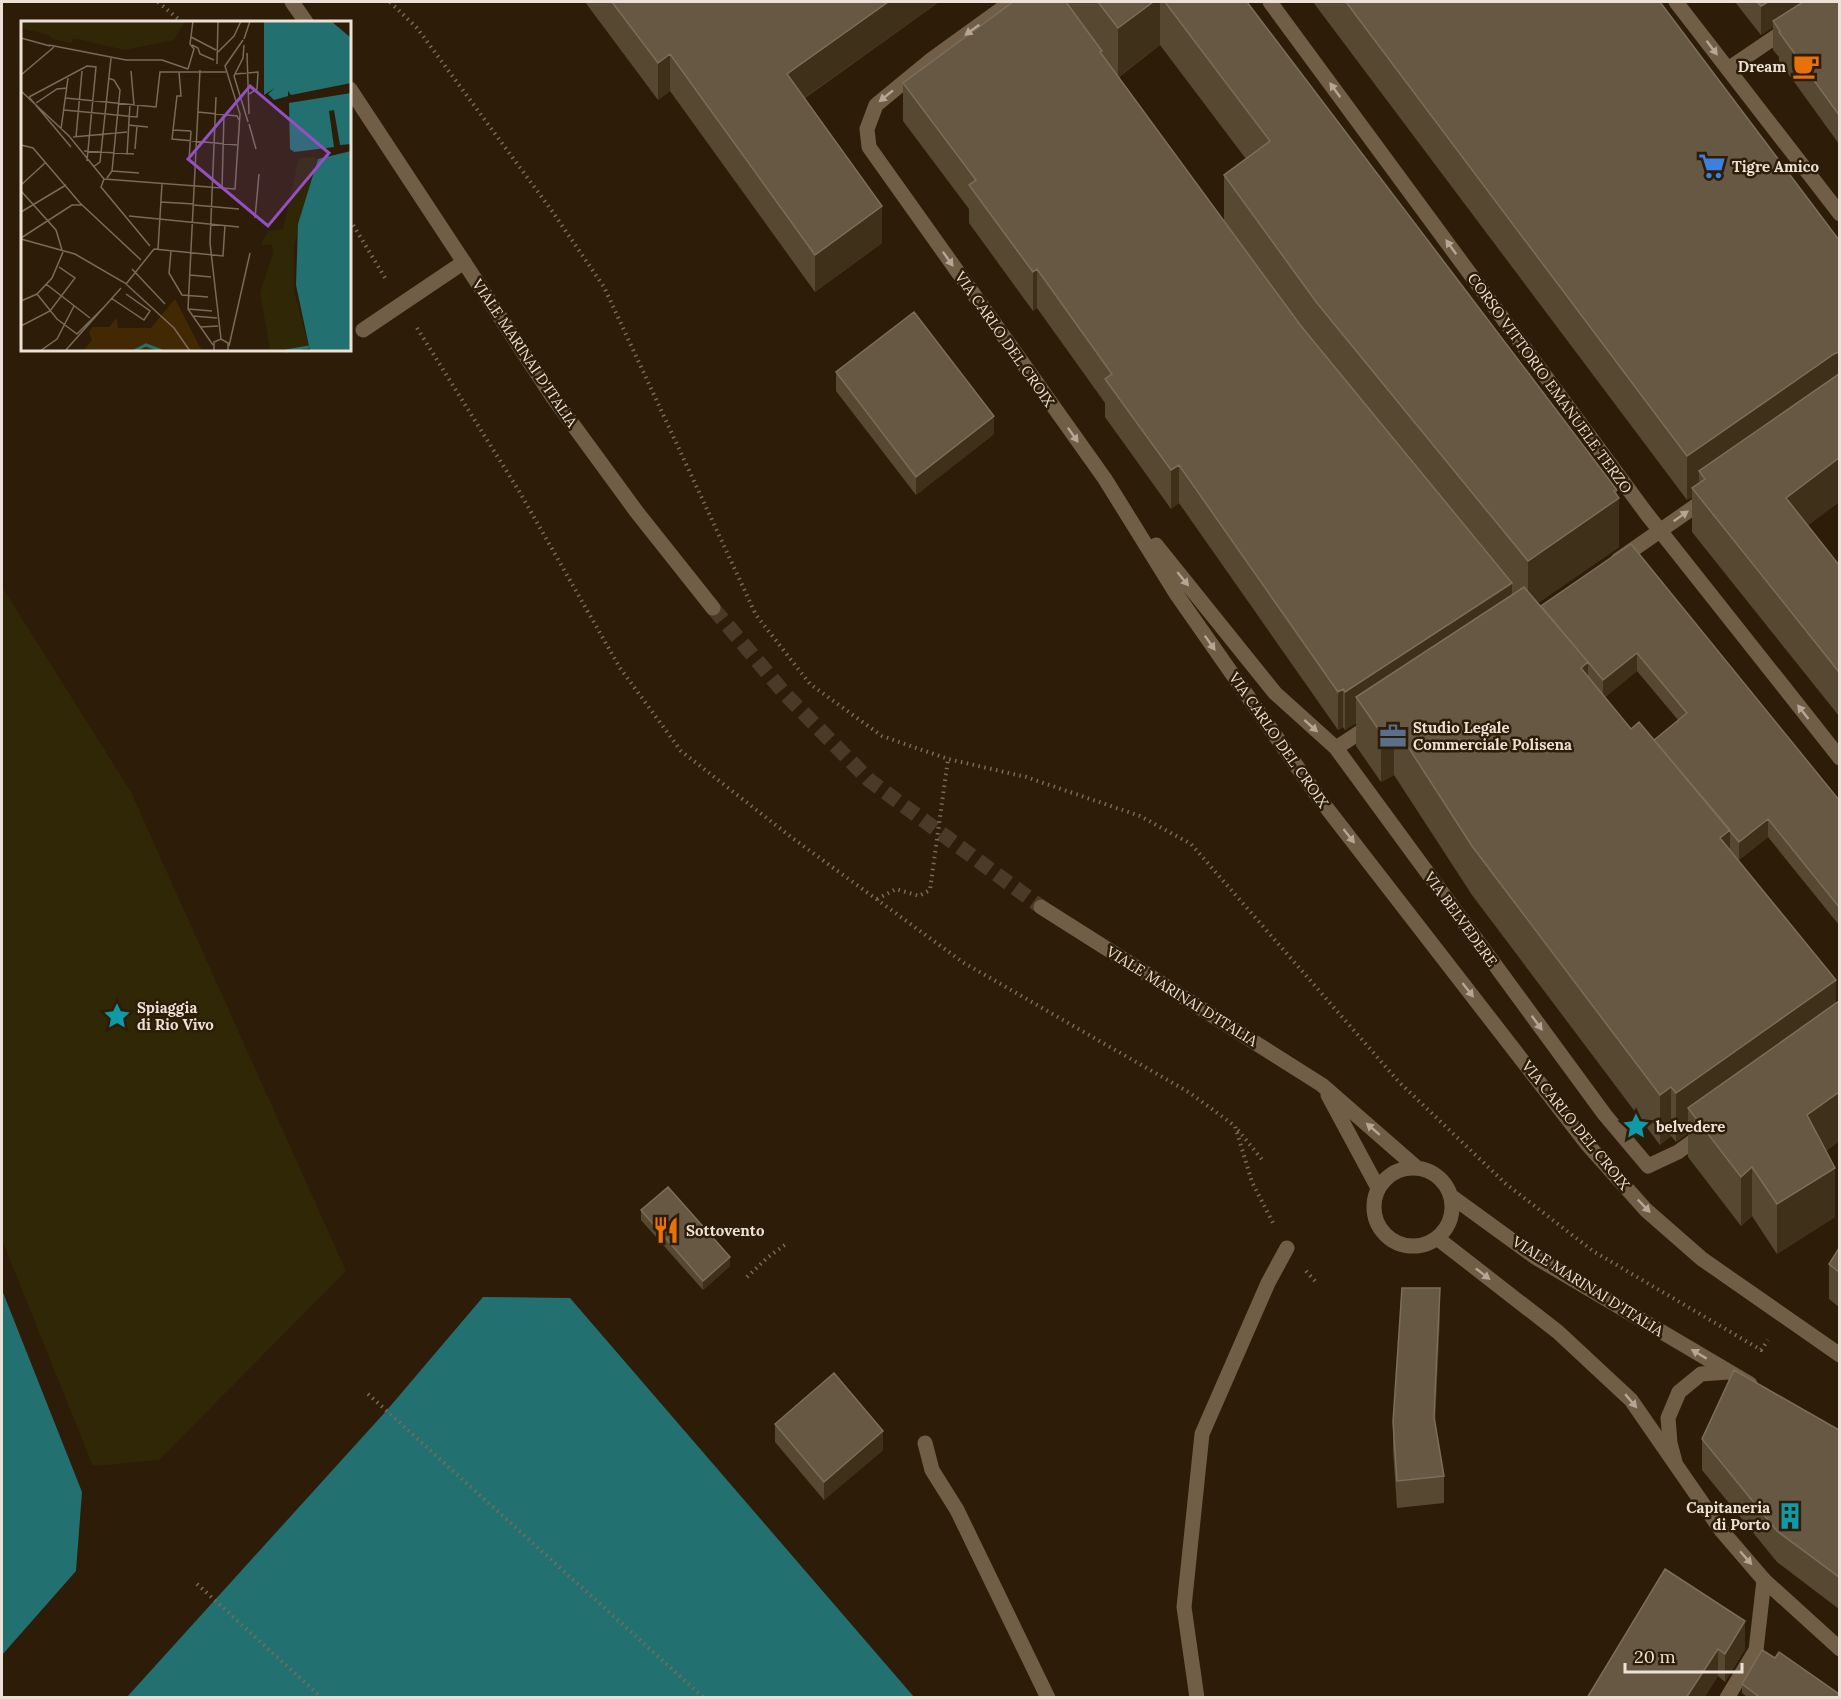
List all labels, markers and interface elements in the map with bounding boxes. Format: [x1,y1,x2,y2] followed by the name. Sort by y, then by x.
[21,21,351,351] inset map
[964,24,980,36] one-way arrow
[1705,40,1718,56] one-way arrow
[1791,51,1821,81] cafe icon: Dream
[1738,57,1786,76] place label: Dream
[1329,82,1341,98] one-way arrow
[879,89,894,102] one-way arrow
[1697,151,1727,181] supermarket icon: Tigre Amico
[1732,157,1819,176] place label: Tigre Amico
[1445,240,1457,255] one-way arrow
[942,250,954,266] one-way arrow
[950,267,1059,411] street label: VIA CARLO DEL CROIX
[1464,269,1636,497] street label: CORSO VITTORIO EMANUELE TERZO
[468,274,582,431] street label: VIALE MARINAI D'ITALIA
[1067,427,1078,443] one-way arrow
[1672,510,1688,522] one-way arrow
[1176,571,1189,586] one-way arrow
[1204,636,1216,651] one-way arrow
[1224,668,1333,812] street label: VIA CARLO DEL CROIX
[1798,705,1810,720] one-way arrow
[1413,718,1572,754] place label: Studio Legale Commerciale Polisena
[1303,719,1318,732] one-way arrow
[1378,721,1408,751] office icon: Studio Legale Commerciale Polisena
[1342,828,1354,843] one-way arrow
[1420,867,1502,970] street label: VIA BELVEDERE
[1102,941,1262,1051] street label: VIALE MARINAI D'ITALIA
[1462,982,1475,998] one-way arrow
[137,998,214,1034] place label: Spiaggia di Rio Vivo
[102,1001,132,1031] place icon: Spiaggia di Rio Vivo
[1531,1014,1543,1030] one-way arrow
[1517,1056,1634,1194] street label: VIA CARLO DEL CROIX
[1621,1111,1651,1141] place icon: belvedere
[1655,1117,1725,1136] place label: belvedere
[1366,1123,1381,1136] one-way arrow
[1637,1199,1651,1214] one-way arrow
[651,1215,681,1245] restaurant icon: Sottovento
[686,1221,765,1240] place label: Sottovento
[1508,1231,1668,1341] street label: VIALE MARINAI D'ITALIA
[1476,1267,1491,1279] one-way arrow
[1691,1349,1707,1360] one-way arrow
[1624,1393,1637,1409] one-way arrow
[1686,1498,1771,1534] place label: Capitaneria di Porto
[1775,1501,1805,1531] building icon: Capitaneria di Porto
[1739,1550,1752,1566] one-way arrow
[1625,1636,1742,1674] scale bar
[1634,1645,1676,1668] text: 20 m

